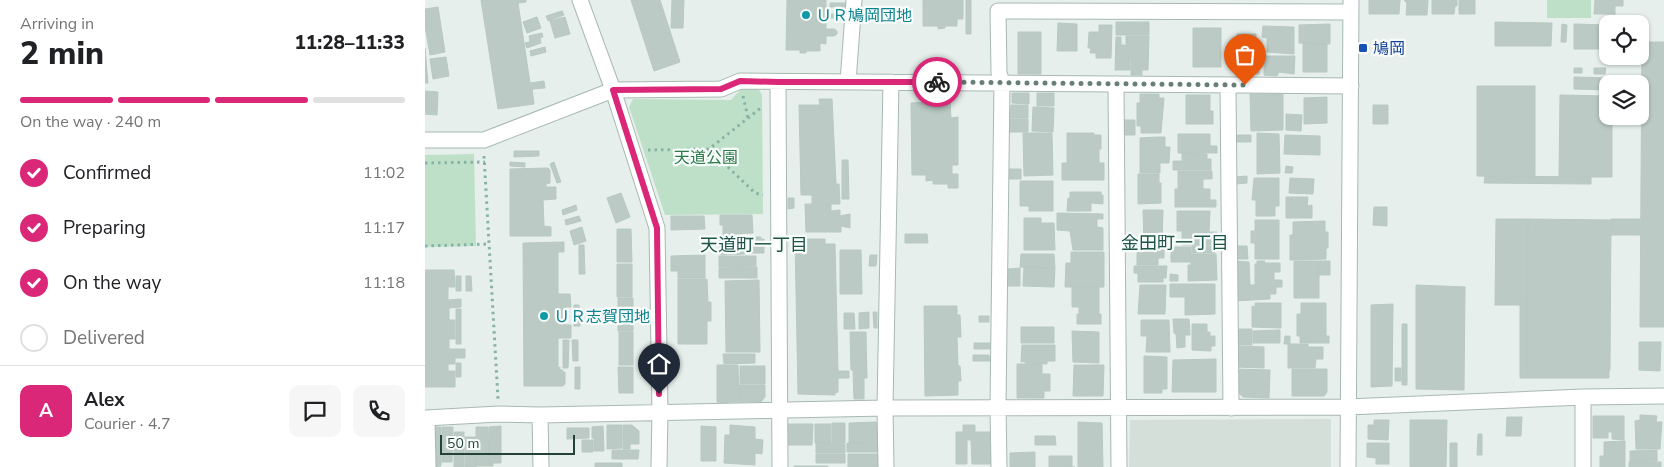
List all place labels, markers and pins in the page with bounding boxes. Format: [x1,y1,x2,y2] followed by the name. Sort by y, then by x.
[816,5,912,27] place label: ＵＲ鳩岡団地
[800,9,812,21] marker: ＵＲ鳩岡団地
[1224,34,1266,85] pin
[1373,38,1405,60] place label: 鳩岡
[1357,42,1369,54] marker: 鳩岡
[554,306,650,328] place label: ＵＲ志賀団地
[538,310,550,322] marker: ＵＲ志賀団地
[638,343,680,394] pin

